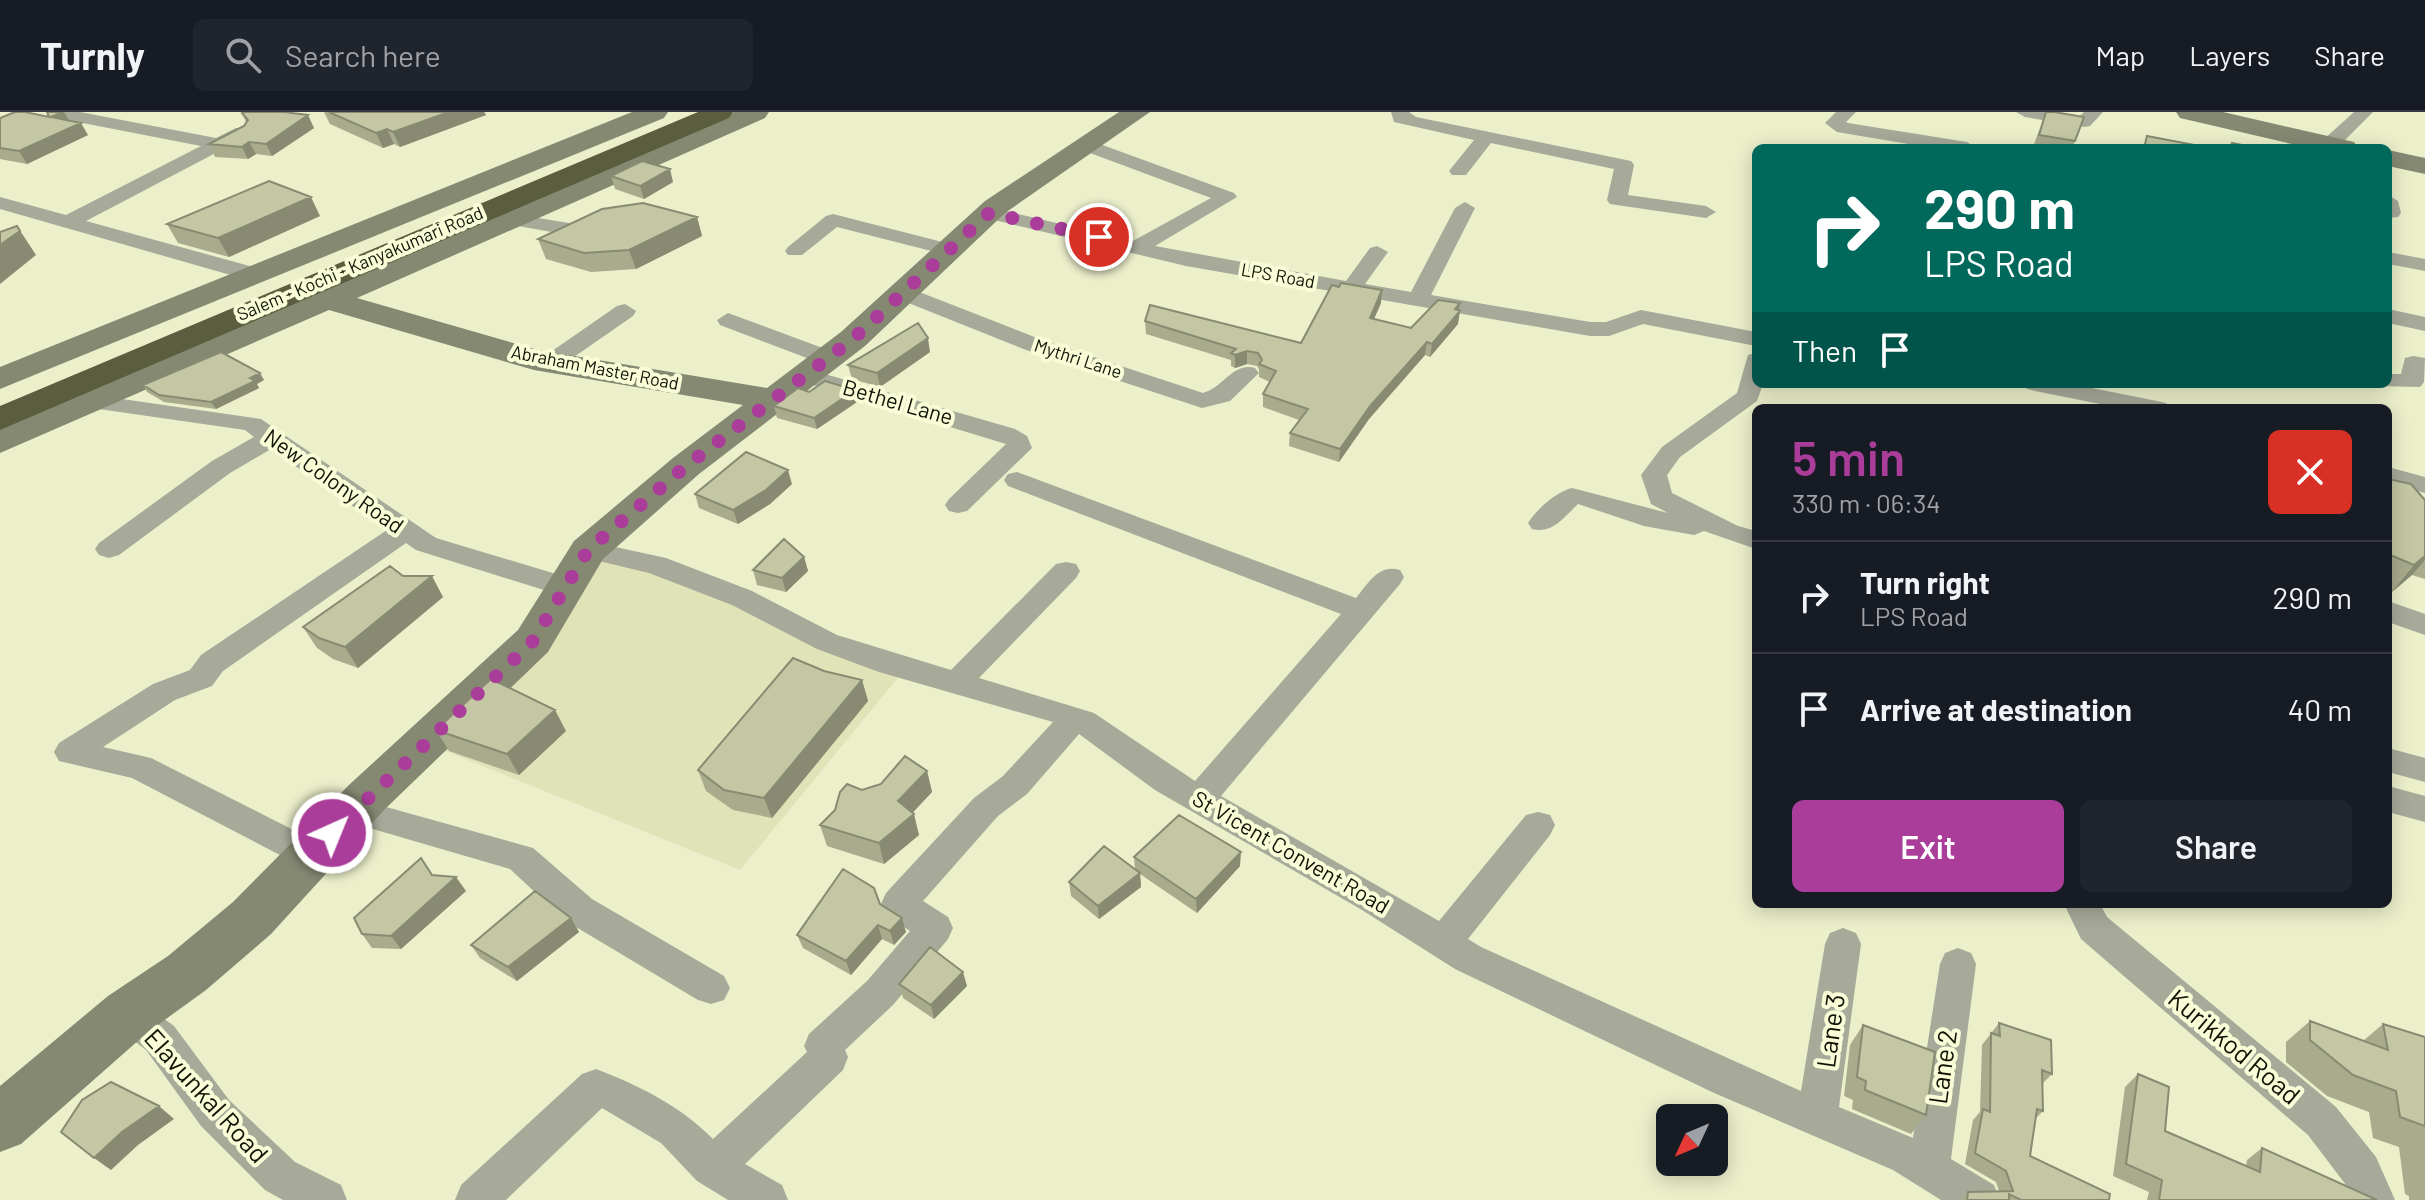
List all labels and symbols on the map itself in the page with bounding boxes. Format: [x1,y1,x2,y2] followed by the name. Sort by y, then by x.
[233,201,486,325] street label: Salem - Kochi - Kanyakumari Road
[1065,203,1133,271] pin
[1239,258,1317,292] street label: LPS Road
[1032,334,1125,383] street label: Mythri Lane
[509,340,681,394] street label: Abraham Master Road
[840,373,956,429] street label: Bethel Lane
[260,423,409,538] street label: New Colony Road
[1188,784,1395,918] street label: St Vicent Convent Road
[290,791,374,875] position arrow
[2163,982,2307,1110] street label: Kurikkod Road
[1809,992,1850,1070] street label: Lane 3
[139,1022,275,1168] street label: Elavunkal Road
[1921,1028,1962,1106] street label: Lane 2
[1656,1104,1728,1176] north arrow

